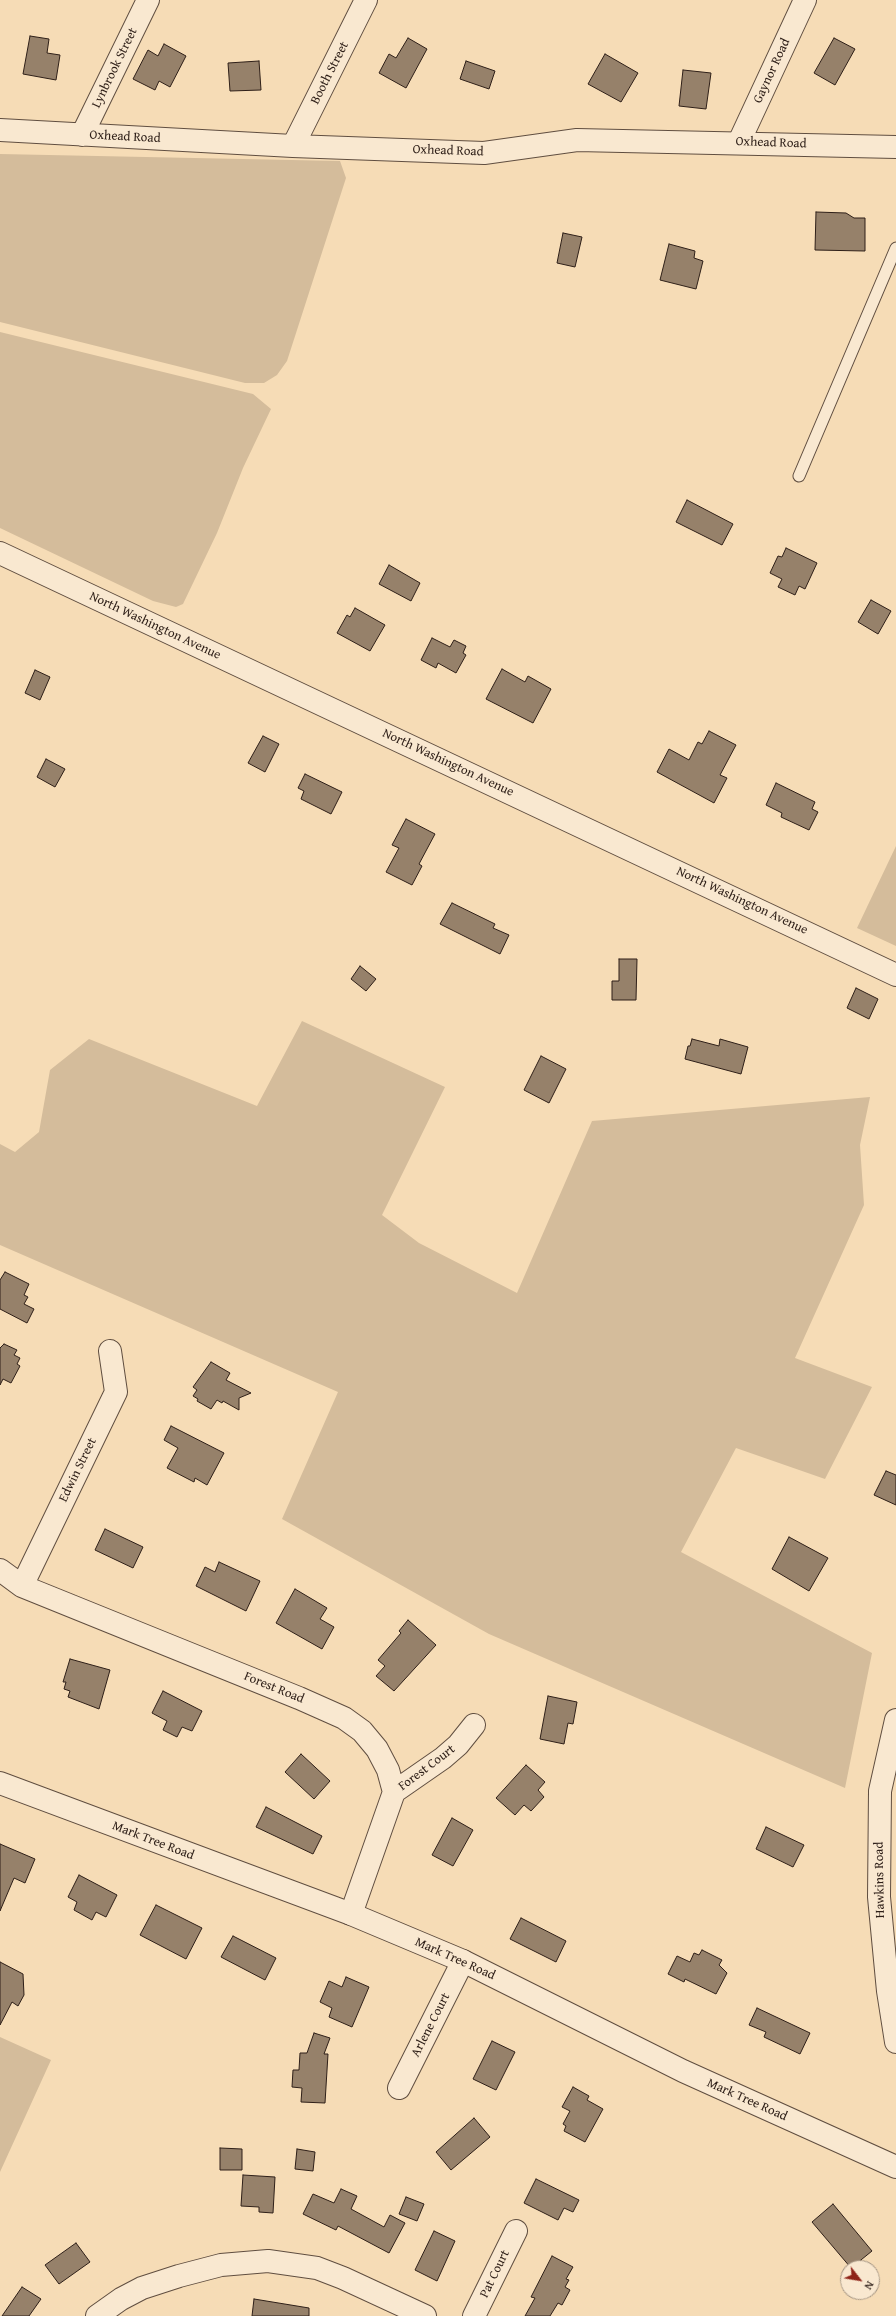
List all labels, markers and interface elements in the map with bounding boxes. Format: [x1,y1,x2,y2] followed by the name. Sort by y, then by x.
[89,25,141,111] street label: Lynbrook Street
[750,36,794,106] street label: Gaynor Road
[308,39,352,107] street label: Booth Street
[89,127,161,147] street label: Oxhead Road
[735,134,807,152] street label: Oxhead Road
[412,142,484,160] street label: Oxhead Road
[87,589,223,663] street label: North Washington Avenue
[380,726,516,800] street label: North Washington Avenue
[674,864,810,938] street label: North Washington Avenue
[56,1435,100,1505] street label: Edwin Street
[242,1669,306,1707] street label: Forest Road
[396,1742,458,1794] street label: Forest Court
[110,1818,196,1864] street label: Mark Tree Road
[872,1842,888,1918] street label: Hawkins Road
[412,1934,498,1984] street label: Mark Tree Road
[408,1990,454,2060] street label: Arlene Court
[704,2075,790,2125] street label: Mark Tree Road
[477,2248,513,2300] street label: Pat Court
[840,2260,880,2300] north arrow
[861,2278,878,2293] text: N

